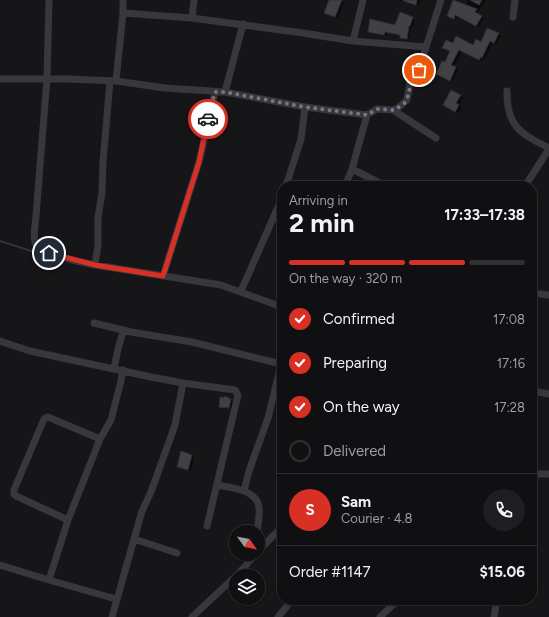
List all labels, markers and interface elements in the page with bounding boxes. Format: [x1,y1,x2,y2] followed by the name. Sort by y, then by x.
[402,53,436,87] pin
[408,59,430,81] icon: bag
[188,99,228,139] courier
[197,108,219,130] icon: car
[289,193,348,208] text: Arriving in
[444,206,525,224] text: 17:33–17:38
[289,207,355,239] text: 2 min
[32,236,66,270] pin
[38,242,60,264] icon: home
[289,271,402,286] text: On the way · 320 m
[289,308,311,330] icon: check
[323,310,395,328] text: Confirmed
[493,312,525,327] text: 17:08
[289,352,311,374] icon: check
[323,354,387,372] text: Preparing
[497,356,525,371] text: 17:16
[289,396,311,418] icon: check
[323,398,400,416] text: On the way
[494,400,525,415] text: 17:28
[323,442,386,460] text: Delivered
[483,489,525,531] button: phone
[341,493,371,511] text: Sam
[305,501,315,519] text: S
[341,511,413,526] text: Courier · 4.8
[229,525,265,561] north arrow
[229,525,265,605] map controls
[289,563,371,581] text: Order #1147
[480,563,525,581] text: $15.06
[229,569,265,605] button: layers

